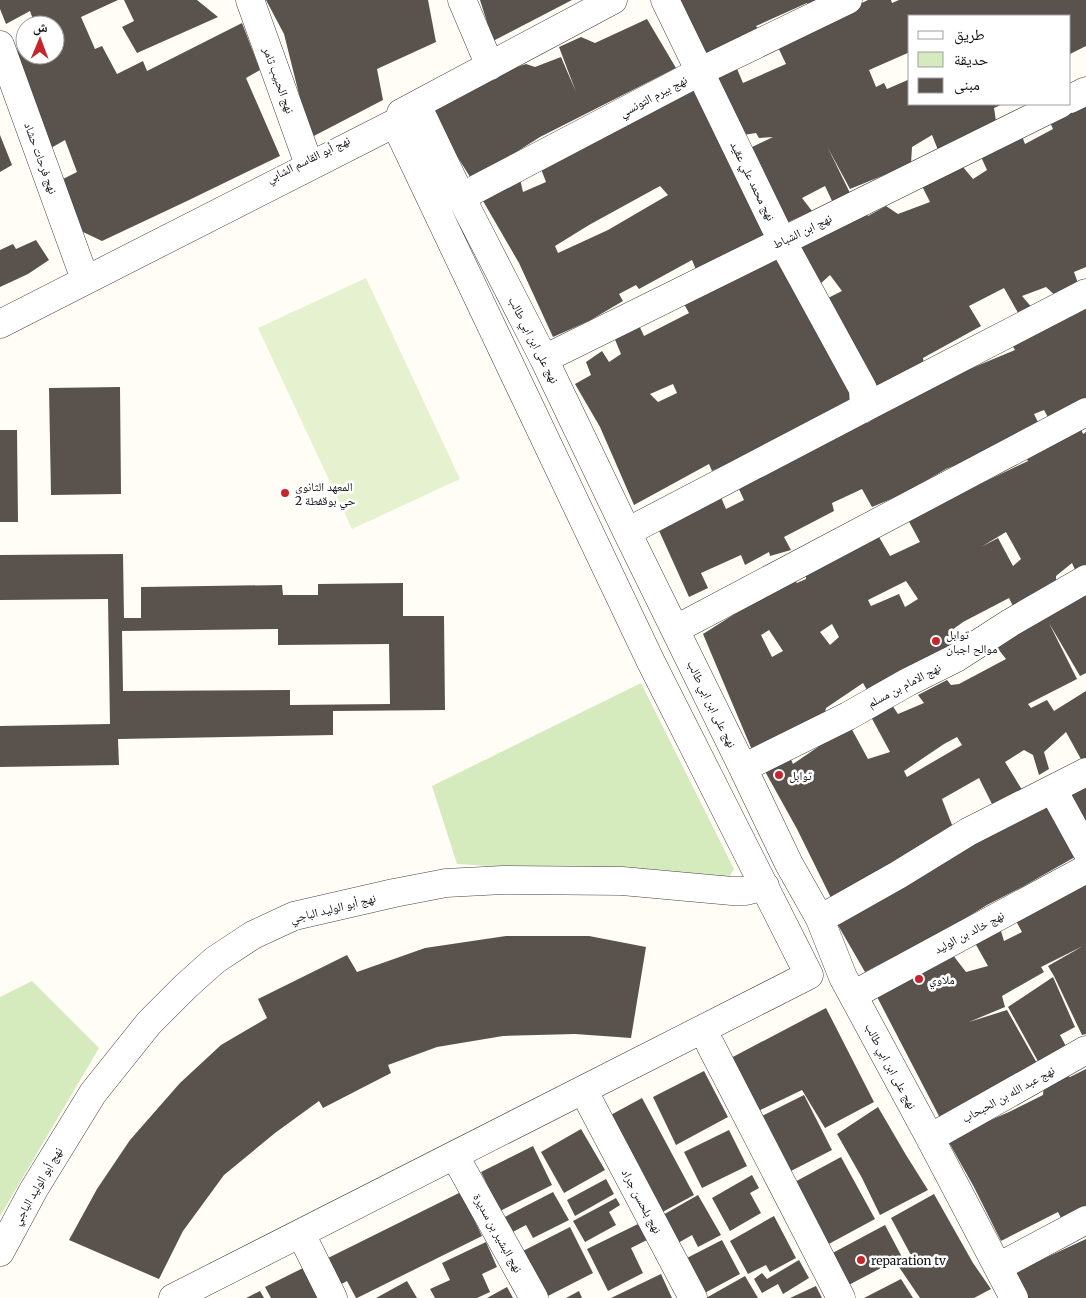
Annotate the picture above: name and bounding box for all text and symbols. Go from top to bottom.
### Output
north arrow [15,15,65,65]
legend [908,15,1071,105]
text: ش [33,18,48,36]
text: طريق [954,25,985,45]
street label: نهج الحبيب ثامر [259,44,298,116]
text: حديقة [954,50,989,69]
street label: نهج بيرم التونسي [616,72,691,123]
text: مبنى [954,75,980,95]
street label: نهج فرحات حشاد [21,120,61,196]
street label: نهج أبو القاسم الشابي [264,132,354,189]
street label: نهج محمد علي عقيد [725,139,779,224]
street label: نهج ابن الشباط [770,210,834,252]
street label: نهج على ابن ابي طالب [503,294,562,387]
place label: المعهد الثانوي حي بوقفطة 2 [295,479,356,511]
marker: المعهد الثانوي حي بوقفطة 2 [279,487,291,499]
place label: توابل موالح اجبان [946,627,997,656]
marker: توابل موالح اجبان [930,635,942,647]
street label: نهج على ابن ابي طالب [682,658,740,751]
street label: نهج الامام بن مسلم [865,659,944,711]
place label: توابل [789,768,812,783]
marker: توابل [773,769,785,781]
street label: نهج أبو الوليد الباجي [289,890,378,929]
street label: نهج خالد بن الوليد [931,907,1007,957]
place label: ملاوي [929,972,955,990]
marker: ملاوي [913,973,925,985]
street label: نهج على ابن ابي طالب [859,1020,920,1113]
street label: نهج عبد الله بن الحبحاب [959,1062,1057,1126]
street label: نهج أبو الوليد الباجي [9,1144,68,1229]
street label: نهج بلحسن جراد [618,1166,665,1236]
street label: نهج البشير بن سديرة [470,1191,526,1275]
place label: reparation tv [871,1253,946,1268]
marker: reparation tv [855,1254,867,1266]

